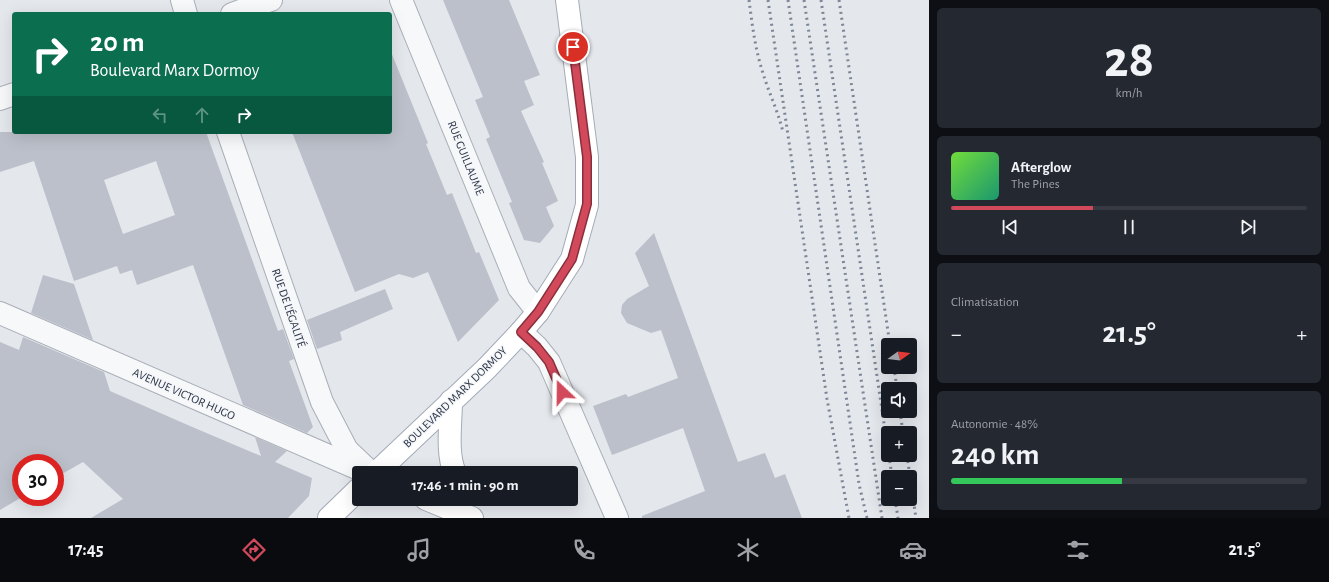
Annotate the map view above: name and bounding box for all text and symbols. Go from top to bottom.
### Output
icon: right [24,28,76,80]
text: 20 m [90,29,145,57]
pin [556,30,590,64]
text: 28 [1104,34,1154,86]
icon: arrive [562,36,584,58]
text: Boulevard Marx Dormoy [90,62,259,80]
text: km/h [1116,87,1142,100]
icon: left [149,104,171,126]
icon: ahead [191,104,213,126]
icon: right [233,104,255,126]
street label: RUE GUILLAUME [446,119,486,197]
text: Afterglow [1011,160,1071,175]
text: The Pines [1011,178,1060,191]
icon: previous [999,216,1021,238]
icon: pause [1118,216,1140,238]
icon: next [1237,216,1259,238]
street label: RUE DE L'ÉGALITÉ [270,267,309,349]
text: Climatisation [951,296,1019,309]
text: 21.5° [1102,318,1156,348]
text: − [951,323,962,345]
text: + [1296,323,1307,345]
north arrow [881,338,917,374]
map controls [881,338,917,506]
street label: BOULEVARD MARX DORMOY [401,344,510,450]
street label: AVENUE VICTOR HUGO [131,366,237,422]
position arrow [541,371,583,413]
button: sound [881,382,917,418]
text: Autonomie · 48% [951,418,1038,431]
button: + [881,426,917,462]
text: 240 km [951,440,1039,470]
speed limit sign: 30 [12,454,64,506]
button: − [881,470,917,506]
text: 17:46 · 1 min · 90 m [411,478,519,493]
icon: directions [240,536,268,564]
icon: music [405,536,433,564]
icon: phone [570,536,598,564]
icon: climate [734,536,762,564]
icon: car [899,536,927,564]
icon: filters [1064,536,1092,564]
text: 17:45 [68,541,104,559]
text: 21.5° [1228,541,1261,559]

